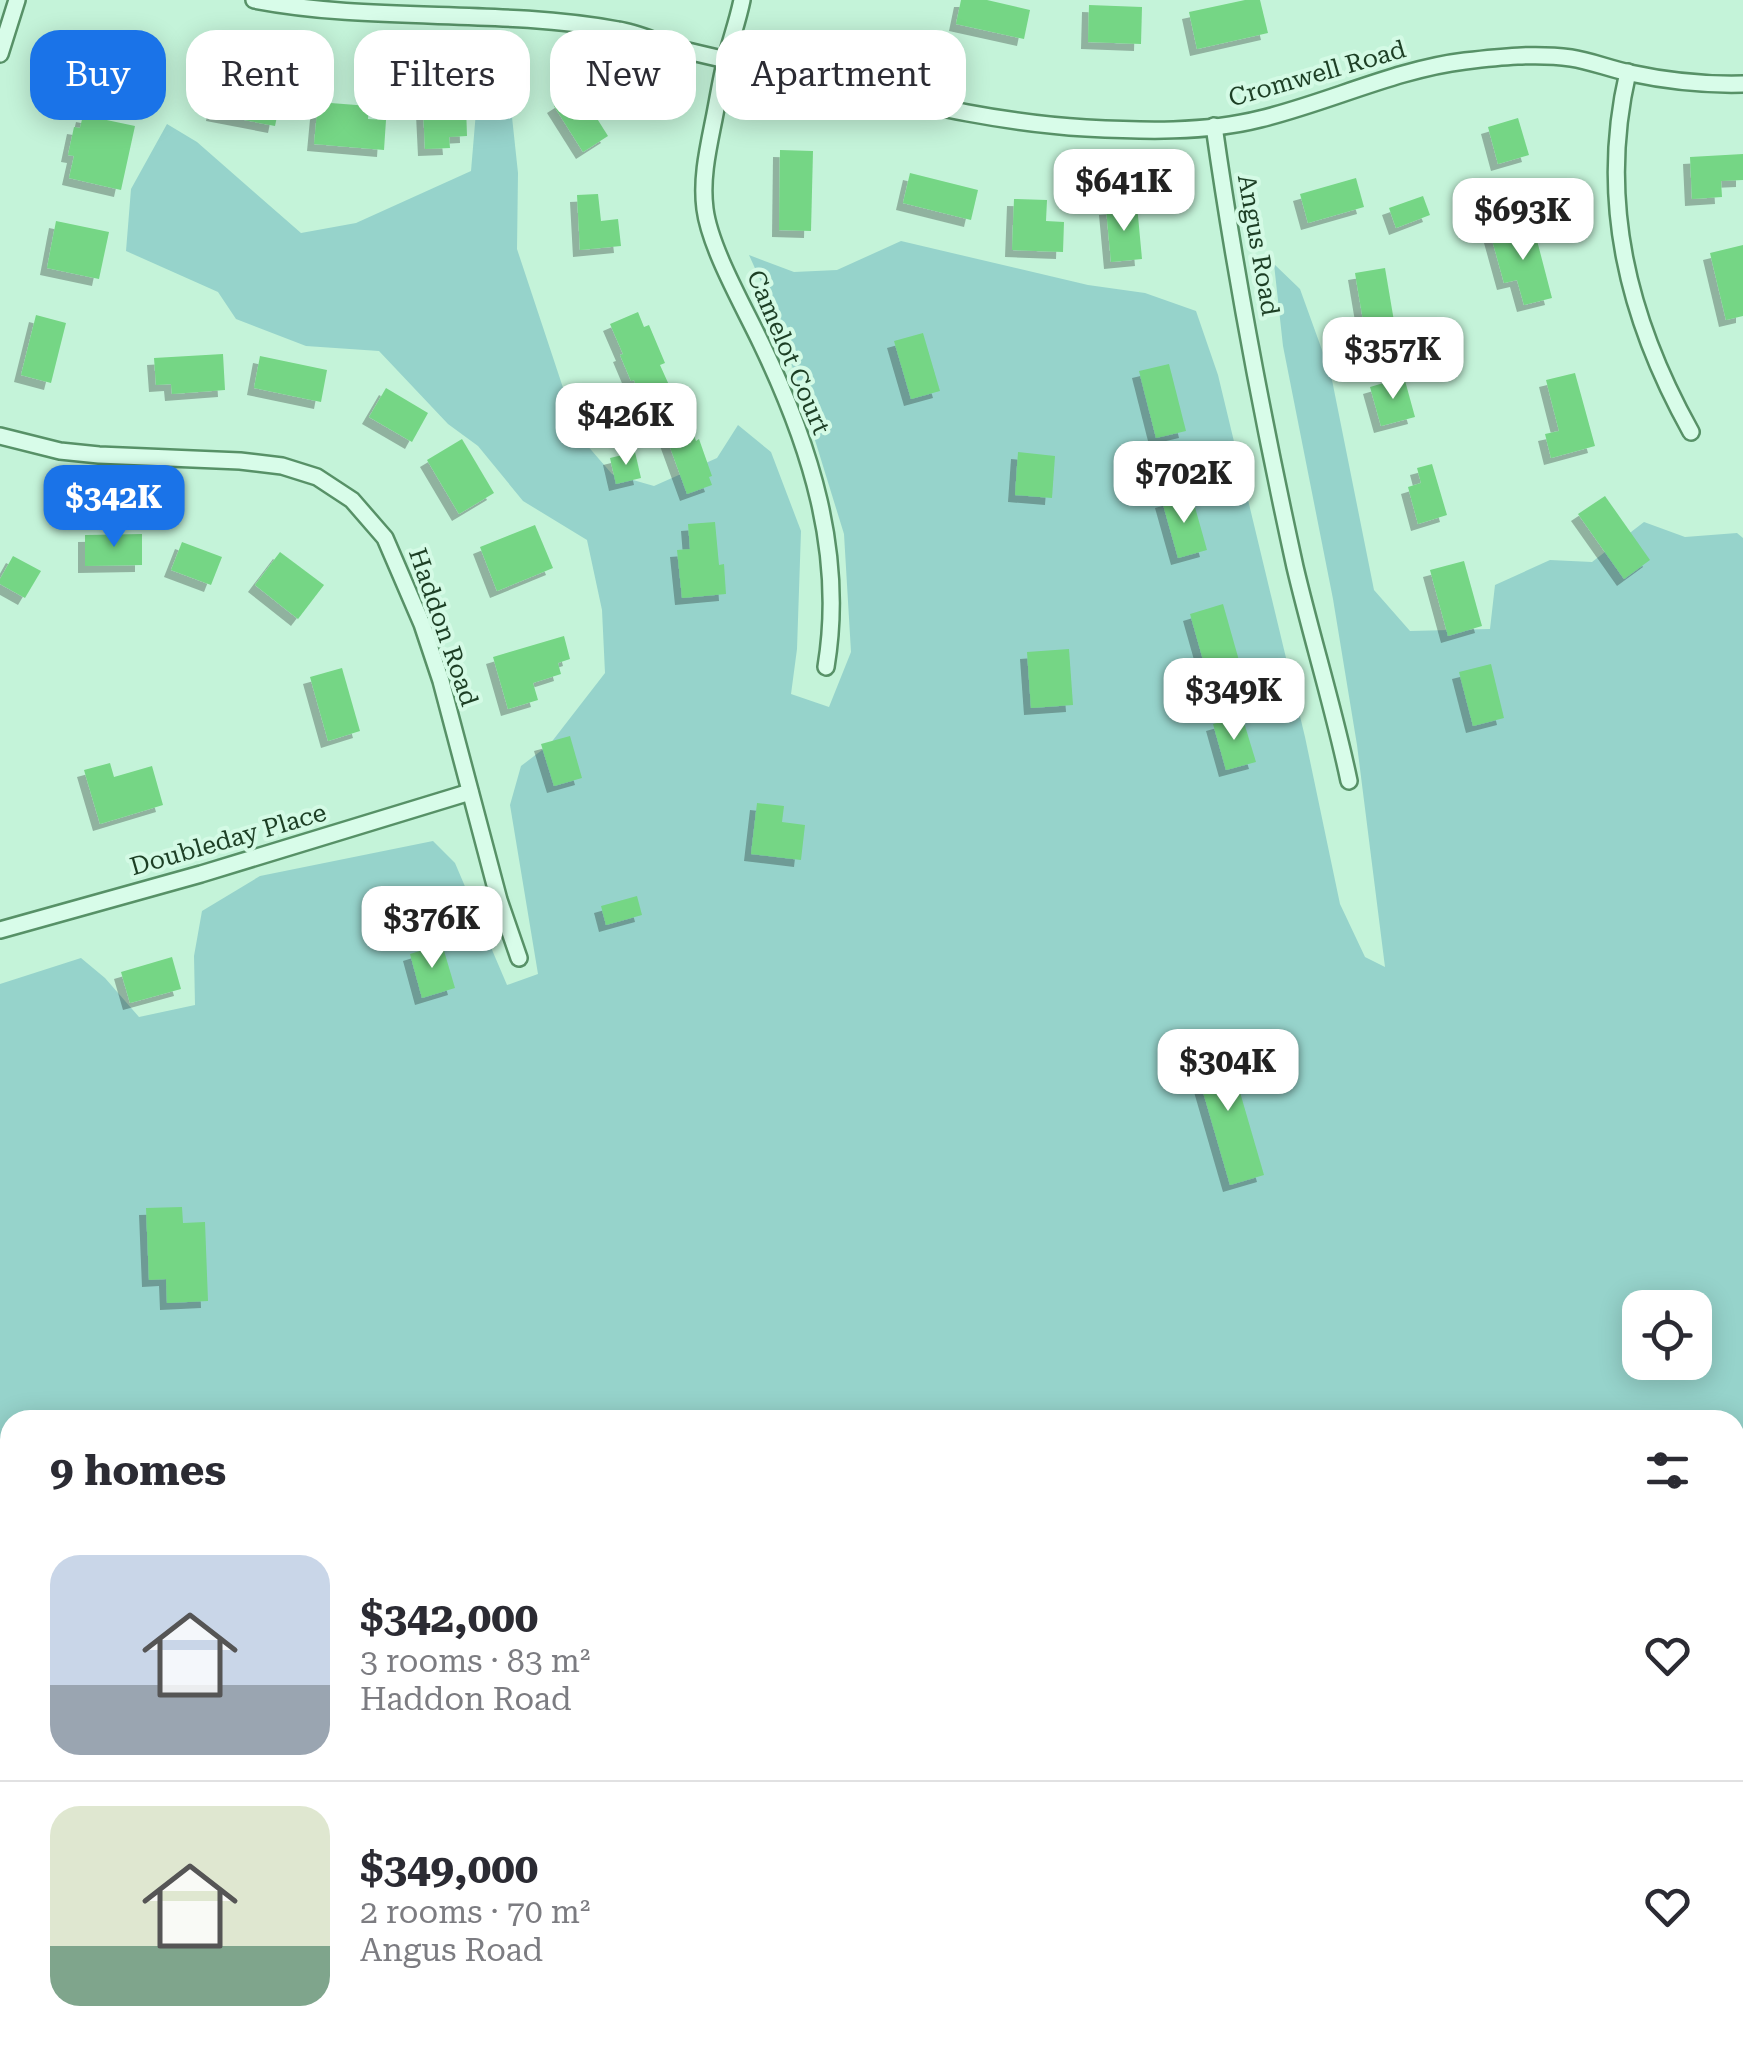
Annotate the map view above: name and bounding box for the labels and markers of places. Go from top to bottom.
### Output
pin: $641K [1054,149,1194,234]
pin: $693K [1453,178,1593,263]
pin: $357K [1323,317,1463,402]
pin: $426K [556,383,696,468]
pin: $702K [1114,441,1254,526]
pin: $342K [44,465,184,550]
pin: $349K [1164,658,1304,743]
pin: $376K [362,886,502,971]
pin: $304K [1158,1029,1298,1114]

